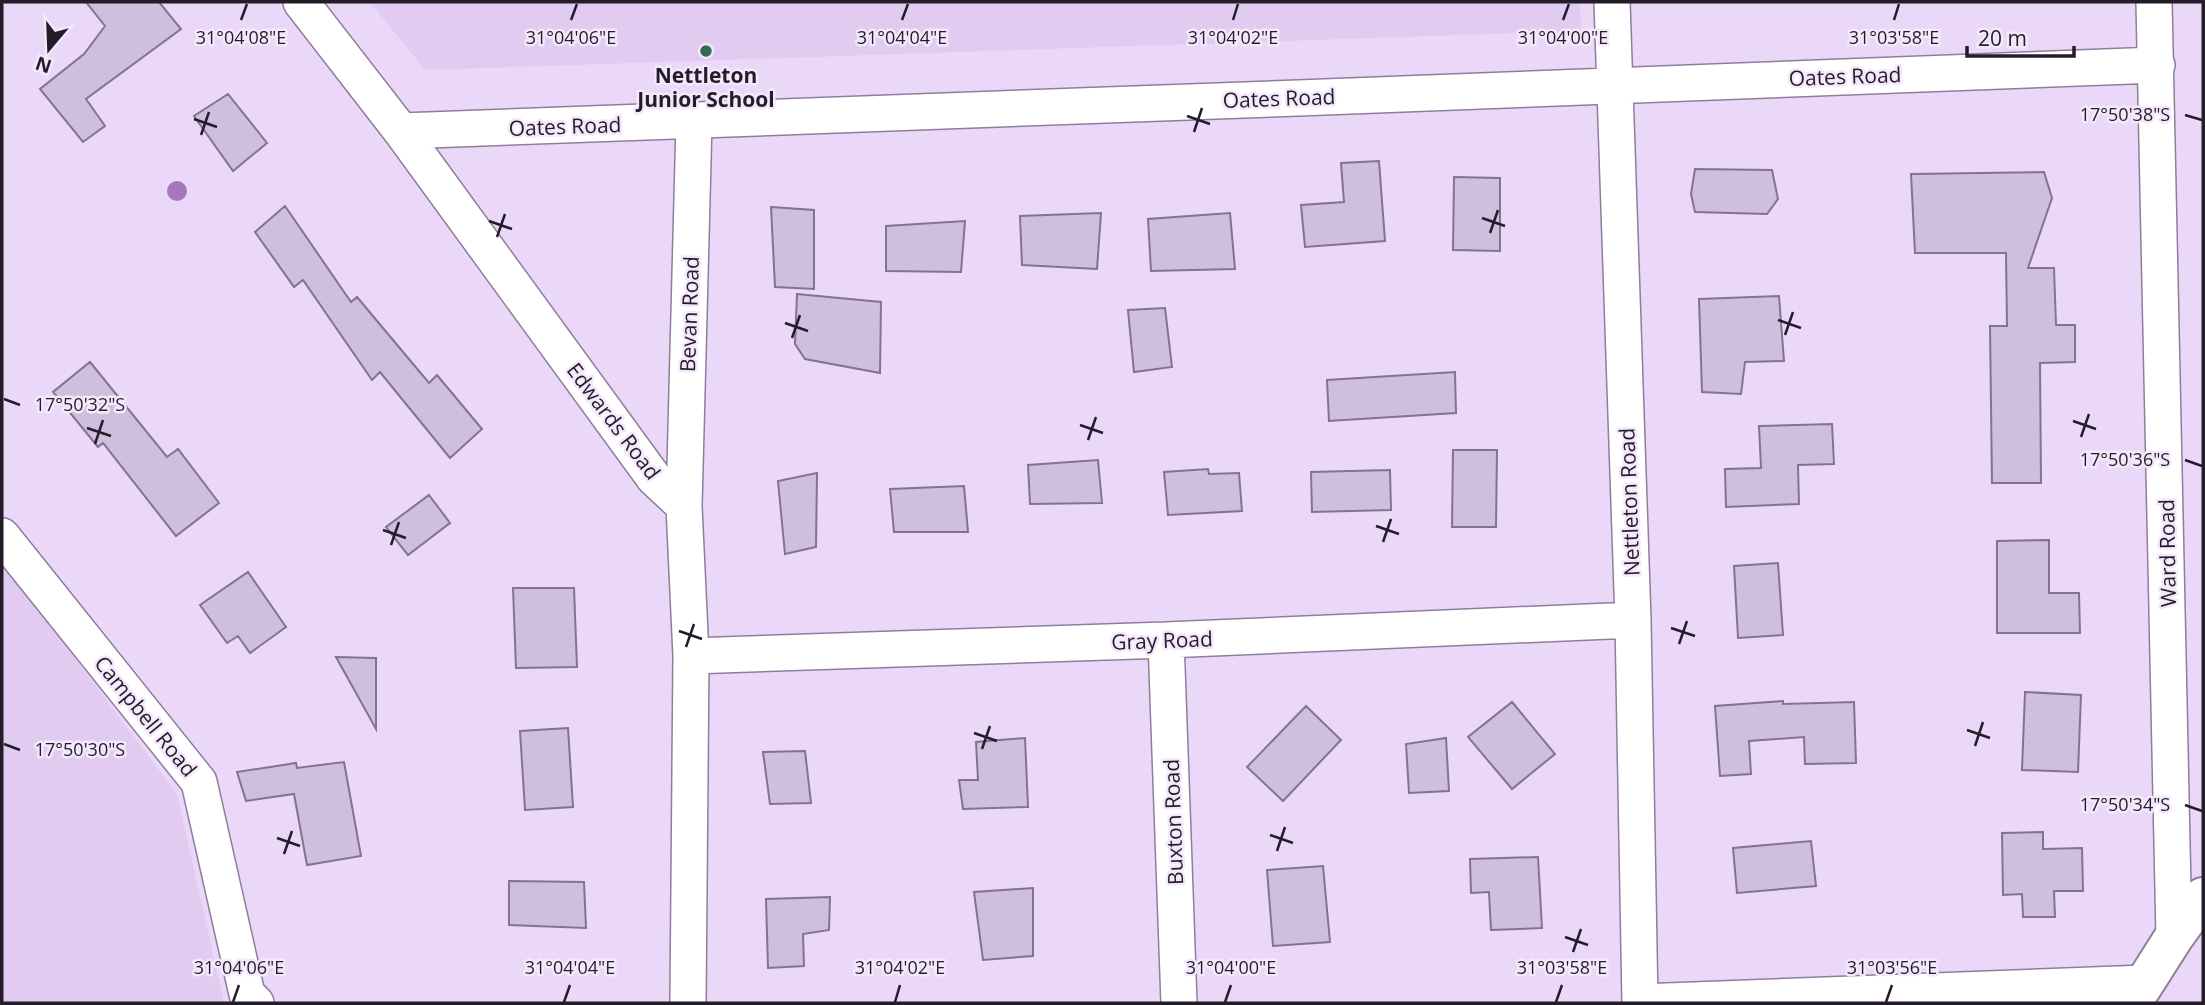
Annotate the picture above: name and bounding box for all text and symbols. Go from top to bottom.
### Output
north arrow [14,14,84,84]
scale bar [1967,14,2074,58]
text: 20 m [1978,24,2027,52]
text: 31°04'08"E [196,25,286,49]
text: 31°04'06"E [526,25,616,49]
text: 31°04'04"E [857,25,947,49]
text: 31°04'02"E [1188,25,1278,49]
text: 31°04'00"E [1518,25,1608,49]
text: 31°03'58"E [1849,25,1939,49]
marker: Nettleton Junior School [698,43,714,59]
text: N [32,50,55,80]
street label: Oates Road [1788,60,1902,92]
place label: Nettleton Junior School [635,61,775,113]
street label: Oates Road [1222,82,1336,114]
text: 17°50'38"S [2080,102,2170,126]
street label: Oates Road [508,110,622,142]
street label: Bevan Road [673,256,705,372]
street label: Edwards Road [561,357,667,485]
text: 17°50'32"S [35,392,125,416]
street label: Nettleton Road [1612,427,1646,577]
text: 17°50'36"S [2080,447,2170,471]
street label: Ward Road [2152,499,2182,607]
street label: Gray Road [1111,624,1213,656]
street label: Campbell Road [89,650,203,782]
text: 17°50'30"S [35,737,125,761]
street label: Buxton Road [1157,759,1189,885]
text: 17°50'34"S [2080,792,2170,816]
text: 31°04'06"E [194,955,284,979]
text: 31°04'04"E [525,955,615,979]
text: 31°04'02"E [855,955,945,979]
text: 31°04'00"E [1186,955,1276,979]
text: 31°03'58"E [1517,955,1607,979]
text: 31°03'56"E [1847,955,1937,979]

